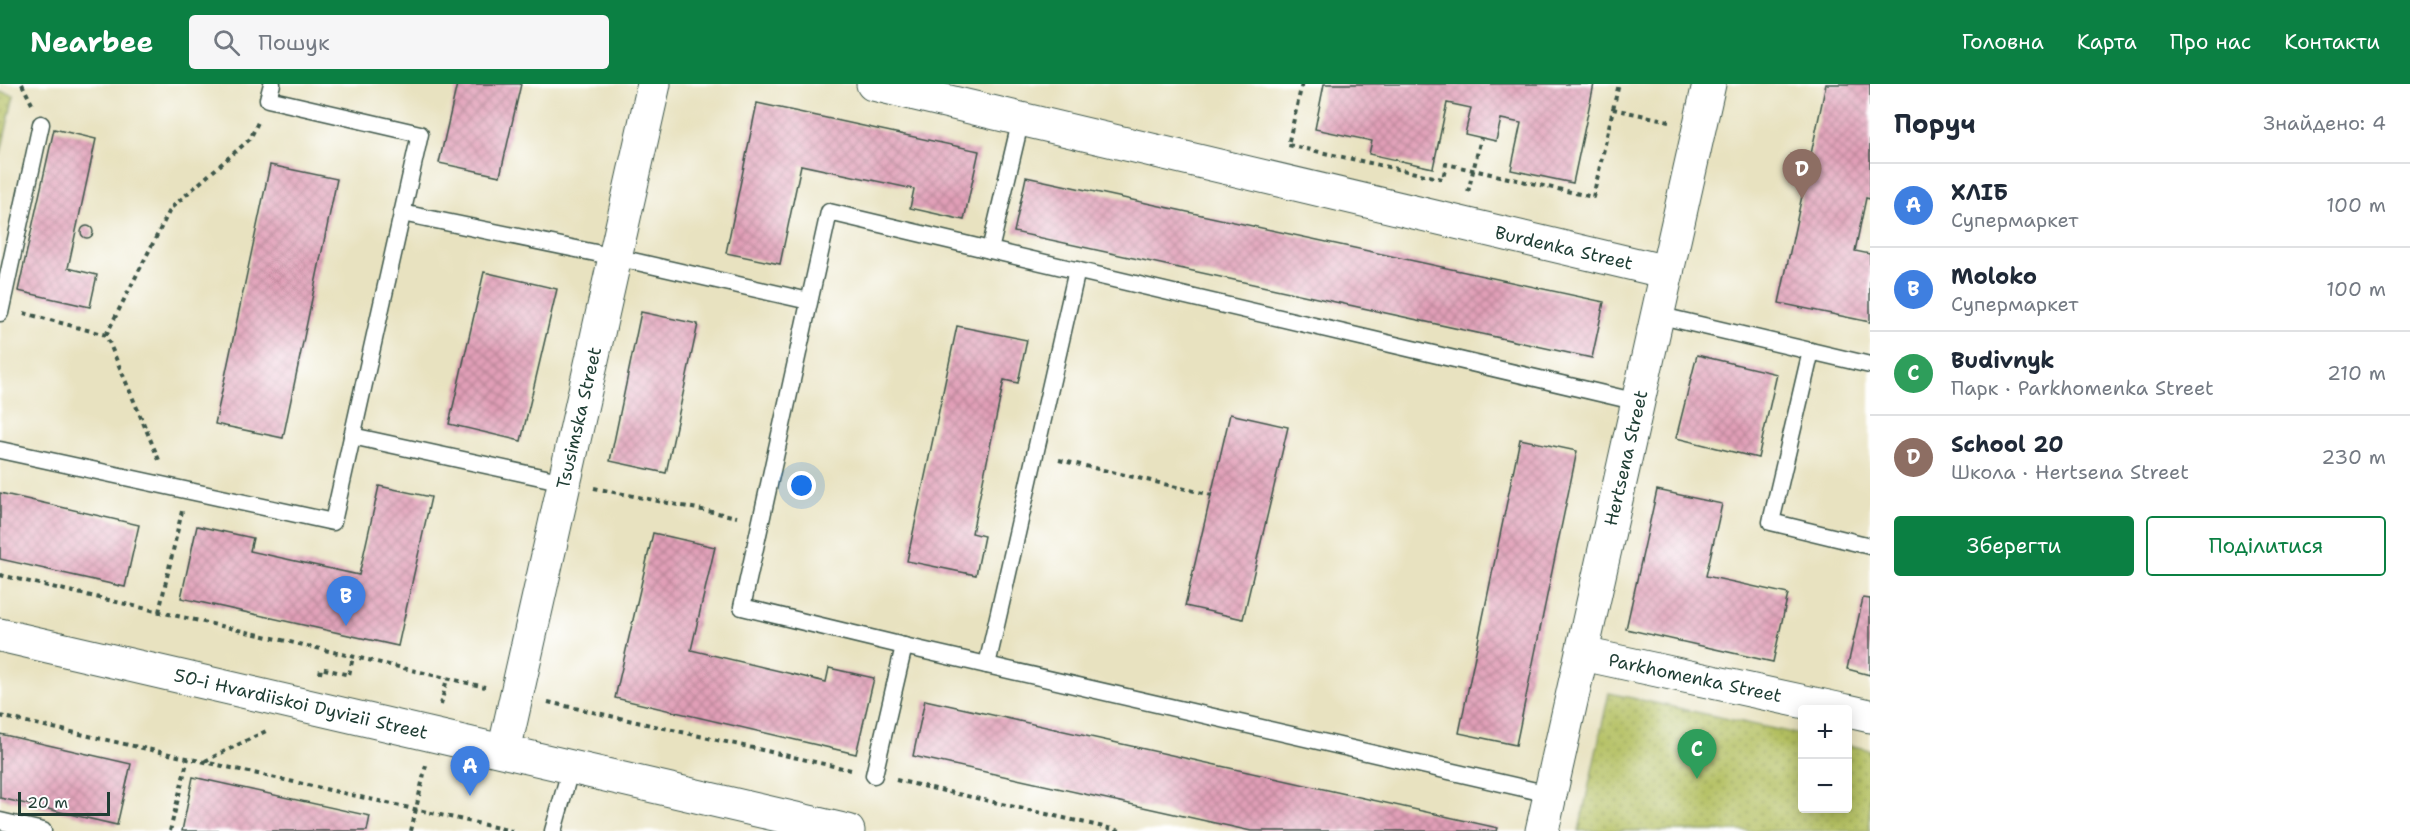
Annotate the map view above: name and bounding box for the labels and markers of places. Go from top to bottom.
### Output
pin: D [1782,150,1822,199]
pin: B [326,576,366,626]
pin: C [1678,730,1716,779]
pin: A [450,746,490,796]

